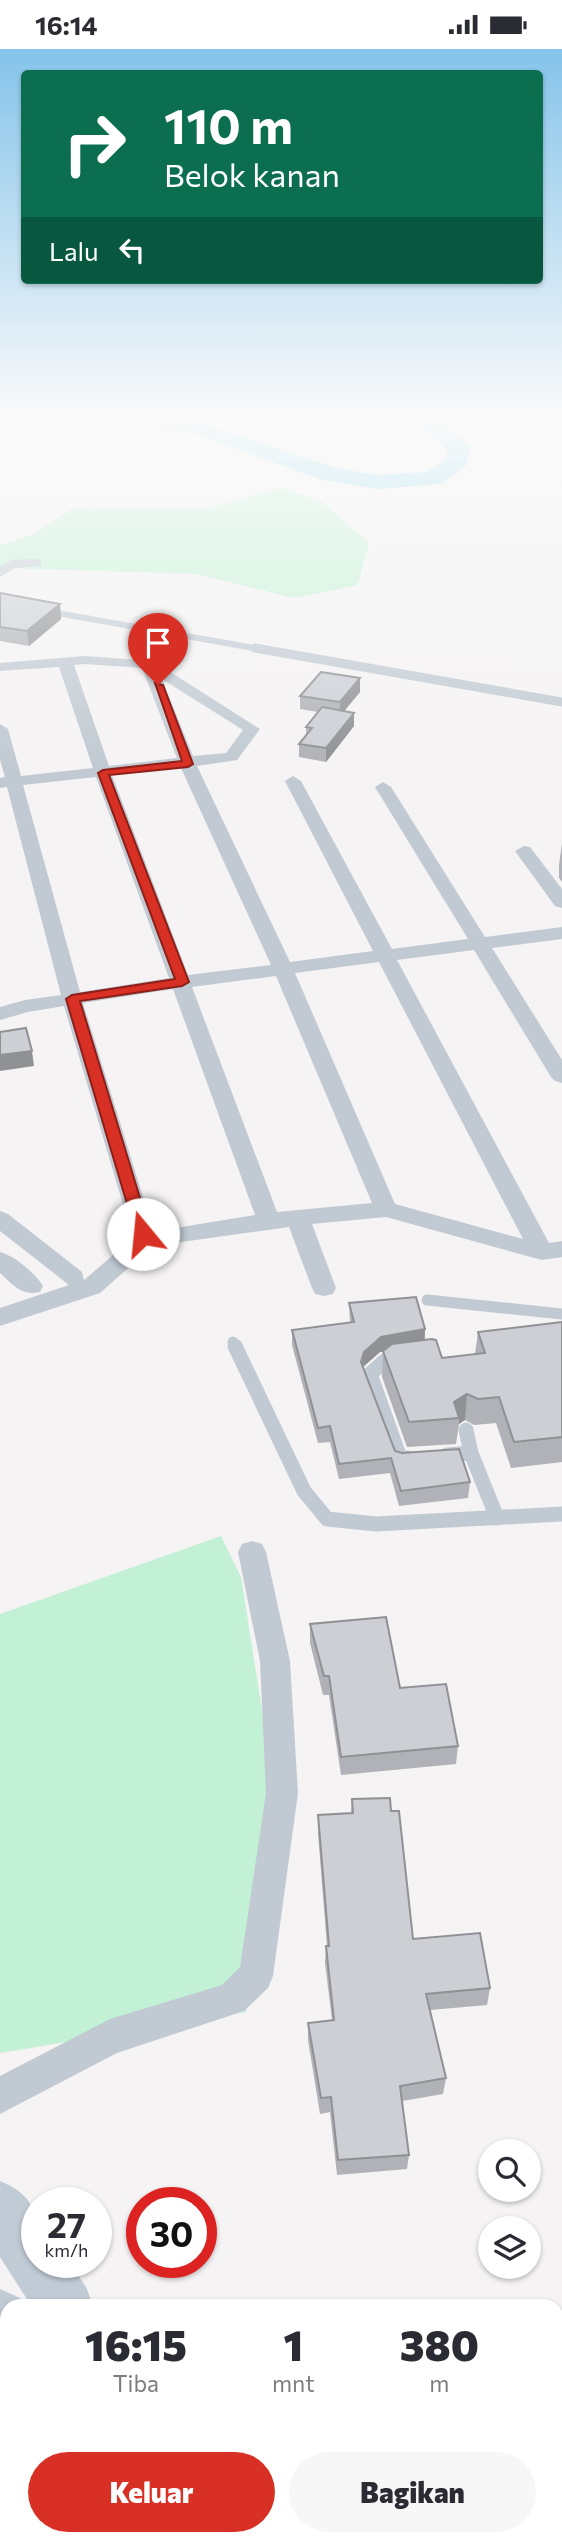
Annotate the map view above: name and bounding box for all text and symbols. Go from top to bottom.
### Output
text: 16:14 [35,9,97,40]
text: 110 m [164,94,293,154]
icon: right [49,98,140,189]
text: Belok kanan [164,154,340,194]
icon: left [113,231,151,269]
text: Lalu [49,235,99,266]
pin [128,613,188,685]
icon: arrive [139,624,177,662]
position arrow [106,1197,180,1271]
map controls [478,2139,541,2279]
button: search [478,2139,541,2202]
speed limit sign: 30 [126,2187,217,2278]
text: 27 [47,2202,86,2245]
button: layers [478,2216,541,2279]
text: km/h [45,2239,88,2261]
text: 16:15 [85,2318,187,2370]
text: 1 [283,2318,303,2370]
text: 380 [400,2318,479,2370]
text: Tiba [113,2369,159,2397]
text: mnt [272,2369,315,2397]
text: m [429,2369,449,2397]
button: Keluar [28,2452,275,2532]
button: Bagikan [289,2452,536,2532]

